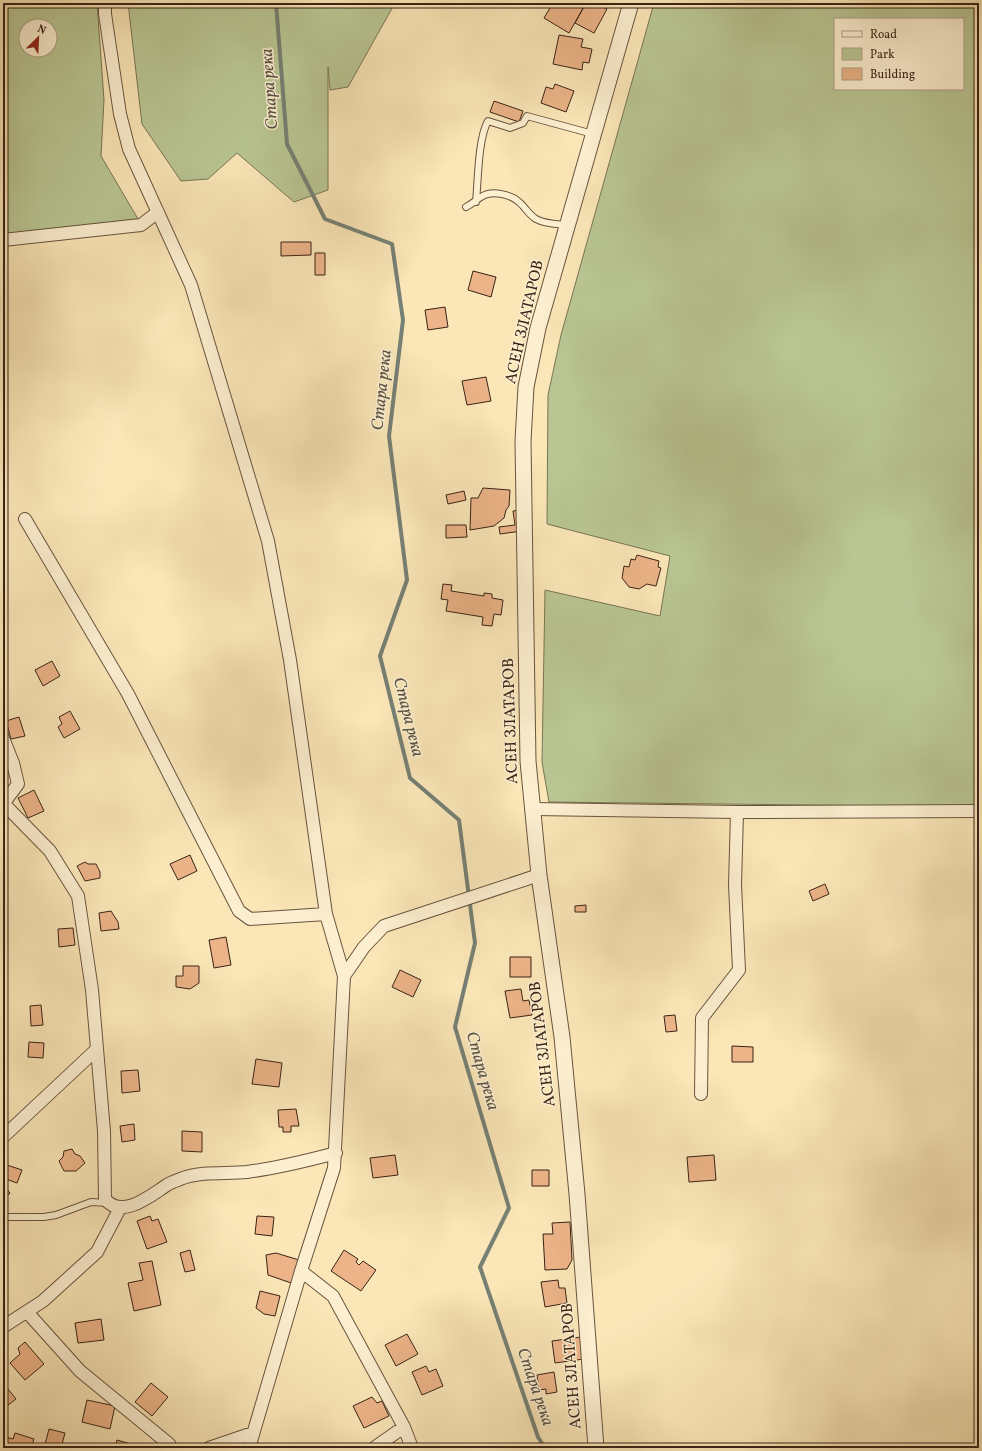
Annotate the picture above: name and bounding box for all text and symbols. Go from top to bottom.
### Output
north arrow [18,18,58,58]
legend [834,18,964,90]
text: N [35,22,48,39]
text: Road [870,27,897,43]
text: Park [870,47,895,63]
water label: Стара река [256,48,284,130]
text: Building [870,67,915,83]
street label: АСЕН ЗЛАТАРОВ [500,258,550,386]
water label: Стара река [366,348,398,432]
street label: АСЕН ЗЛАТАРОВ [498,658,524,784]
water label: Стара река [387,675,429,759]
street label: АСЕН ЗЛАТАРОВ [524,980,562,1108]
water label: Стара река [460,1029,504,1113]
street label: АСЕН ЗЛАТАРОВ [557,1302,587,1430]
water label: Стара река [511,1345,559,1429]

